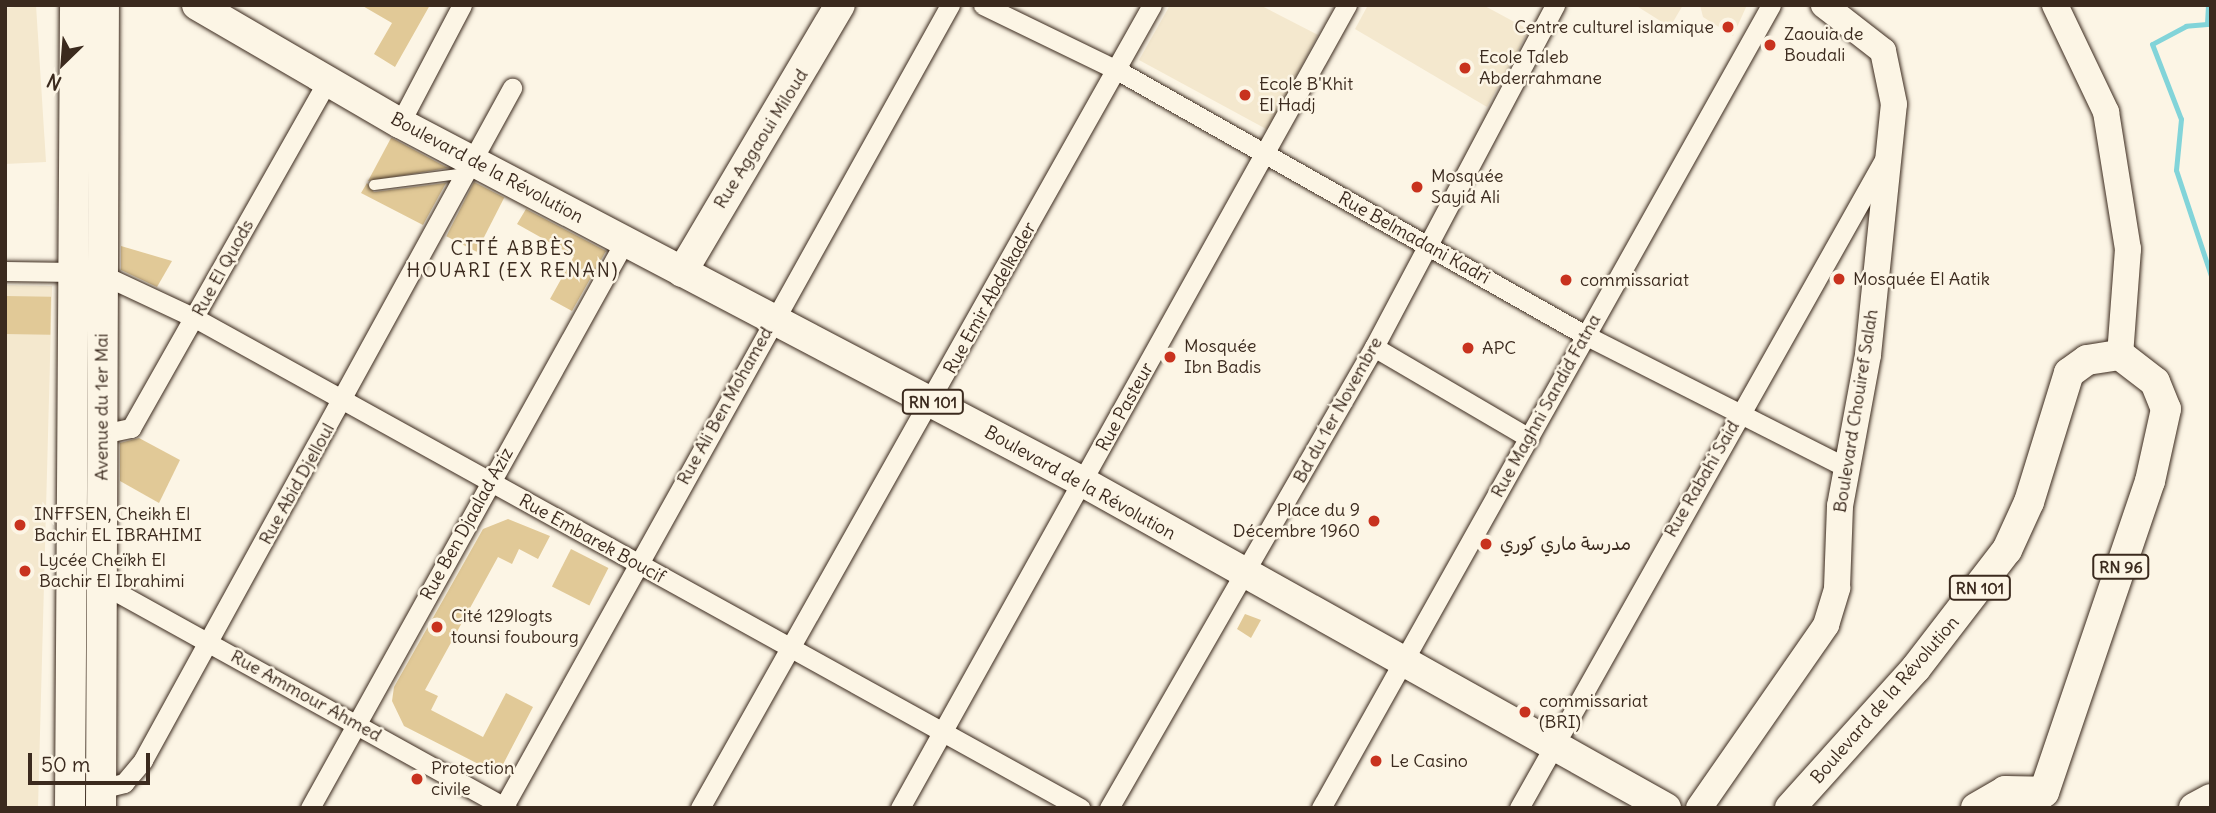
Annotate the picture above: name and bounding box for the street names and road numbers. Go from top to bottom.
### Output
street label: Rue Aggaoui Miloud [709,65,813,213]
street label: Boulevard de la Révolution [387,108,587,228]
street label: Rue Belmadani Kadri [1334,187,1494,289]
street label: Rue El Quods [187,216,259,320]
street label: Rue Emir Abdelkader [939,218,1041,378]
street label: Boulevard Chouiref Salah [1829,308,1883,514]
street label: Rue Maghni Sandid Fatna [1487,311,1605,501]
street label: Rue Ali Ben Mohamed [673,323,777,489]
street label: Avenue du 1er Mai [91,333,113,481]
street label: Bd du 1er Novembre [1289,333,1387,487]
street label: Rue Pasteur [1092,359,1158,455]
road number: RN 101 [902,390,964,414]
street label: Rue Rabahi Said [1660,417,1744,541]
street label: Rue Abid Djelloul [255,420,339,548]
street label: Boulevard de la Révolution [981,421,1179,545]
street label: Rue Ben Djaalad Aziz [416,444,518,604]
street label: Rue Embarek Boucif [515,490,669,588]
road number: RN 96 [2091,554,2151,580]
road number: RN 101 [1948,576,2011,600]
street label: Boulevard de la Révolution [1806,612,1964,788]
street label: Rue Ammour Ahmed [227,646,385,746]

